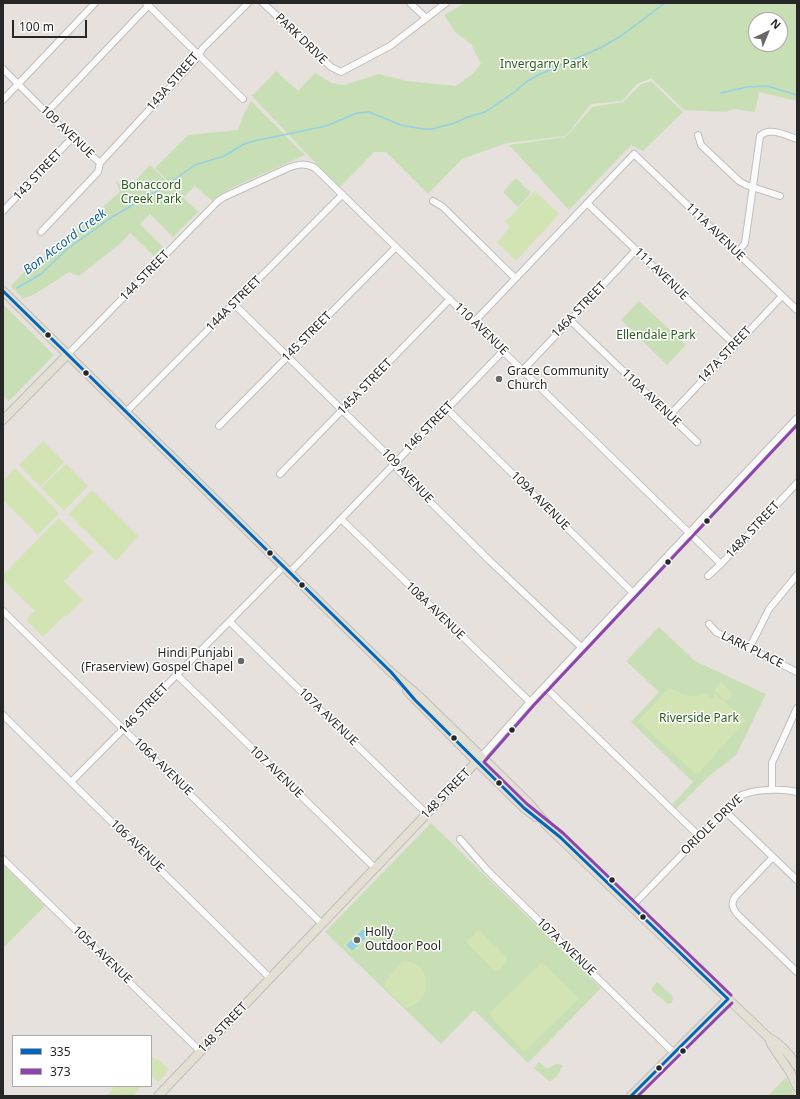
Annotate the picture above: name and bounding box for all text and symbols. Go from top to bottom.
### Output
street label: PARK DRIVE [272,11,330,67]
scale bar [14,12,89,38]
north arrow [748,12,788,52]
text: N [768,15,784,32]
text: 100 m [19,18,54,35]
street label: 143A STREET [144,50,202,114]
park label: Invergarry Park [500,58,588,72]
street label: 109 AVENUE [37,103,97,161]
street label: 143 STREET [11,147,65,203]
park label: Bonaccord Creek Park [121,179,181,207]
street label: 111A AVENUE [682,200,748,264]
water label: Bon Accord Creek [20,206,110,278]
street label: 111 AVENUE [631,245,691,303]
street label: 144 STREET [117,248,173,304]
street label: 144A STREET [203,273,265,335]
street label: 146A STREET [549,279,609,341]
street label: 110 AVENUE [451,300,511,358]
street label: 145 STREET [279,309,335,365]
street label: 147A STREET [695,324,755,386]
park label: Ellendale Park [616,329,696,343]
unlabelled marker [43,330,53,340]
street label: 145A STREET [335,356,395,418]
place label: Grace Community Church [507,365,608,393]
street label: 110A AVENUE [618,366,684,430]
unlabelled marker [81,368,91,378]
marker: Grace Community Church [494,374,504,384]
street label: 146 STREET [401,399,457,455]
street label: 109 AVENUE [378,446,436,506]
street label: 109A AVENUE [508,469,572,533]
street label: 148A STREET [723,499,783,561]
unlabelled marker [702,516,712,526]
unlabelled marker [265,548,275,558]
unlabelled marker [663,557,673,567]
street label: 108A AVENUE [402,579,468,643]
unlabelled marker [297,580,307,590]
street label: LARK PLACE [719,629,785,671]
place label: Hindi Punjabi (Fraserview) Gospel Chapel [81,647,233,675]
marker: Hindi Punjabi (Fraserview) Gospel Chapel [236,656,246,666]
street label: 146 STREET [116,681,172,737]
street label: 107A AVENUE [295,685,361,749]
park label: Riverside Park [659,712,739,726]
unlabelled marker [507,725,517,735]
unlabelled marker [449,733,459,743]
street label: 106A AVENUE [130,735,196,799]
street label: 107 AVENUE [246,743,306,801]
street label: 148 STREET [418,766,474,822]
unlabelled marker [494,778,504,788]
street label: ORIOLE DRIVE [678,792,746,858]
street label: 106 AVENUE [107,817,167,875]
unlabelled marker [607,875,617,885]
unlabelled marker [638,912,648,922]
street label: 107A AVENUE [533,915,599,979]
street label: 105A AVENUE [69,923,135,987]
place label: Holly Outdoor Pool [365,926,441,954]
marker: Holly Outdoor Pool [352,935,362,945]
street label: 148 STREET [195,1000,251,1056]
legend [12,1035,152,1087]
text: 335 [50,1043,71,1060]
unlabelled marker [678,1046,688,1056]
text: 373 [50,1063,71,1080]
unlabelled marker [654,1063,664,1073]

